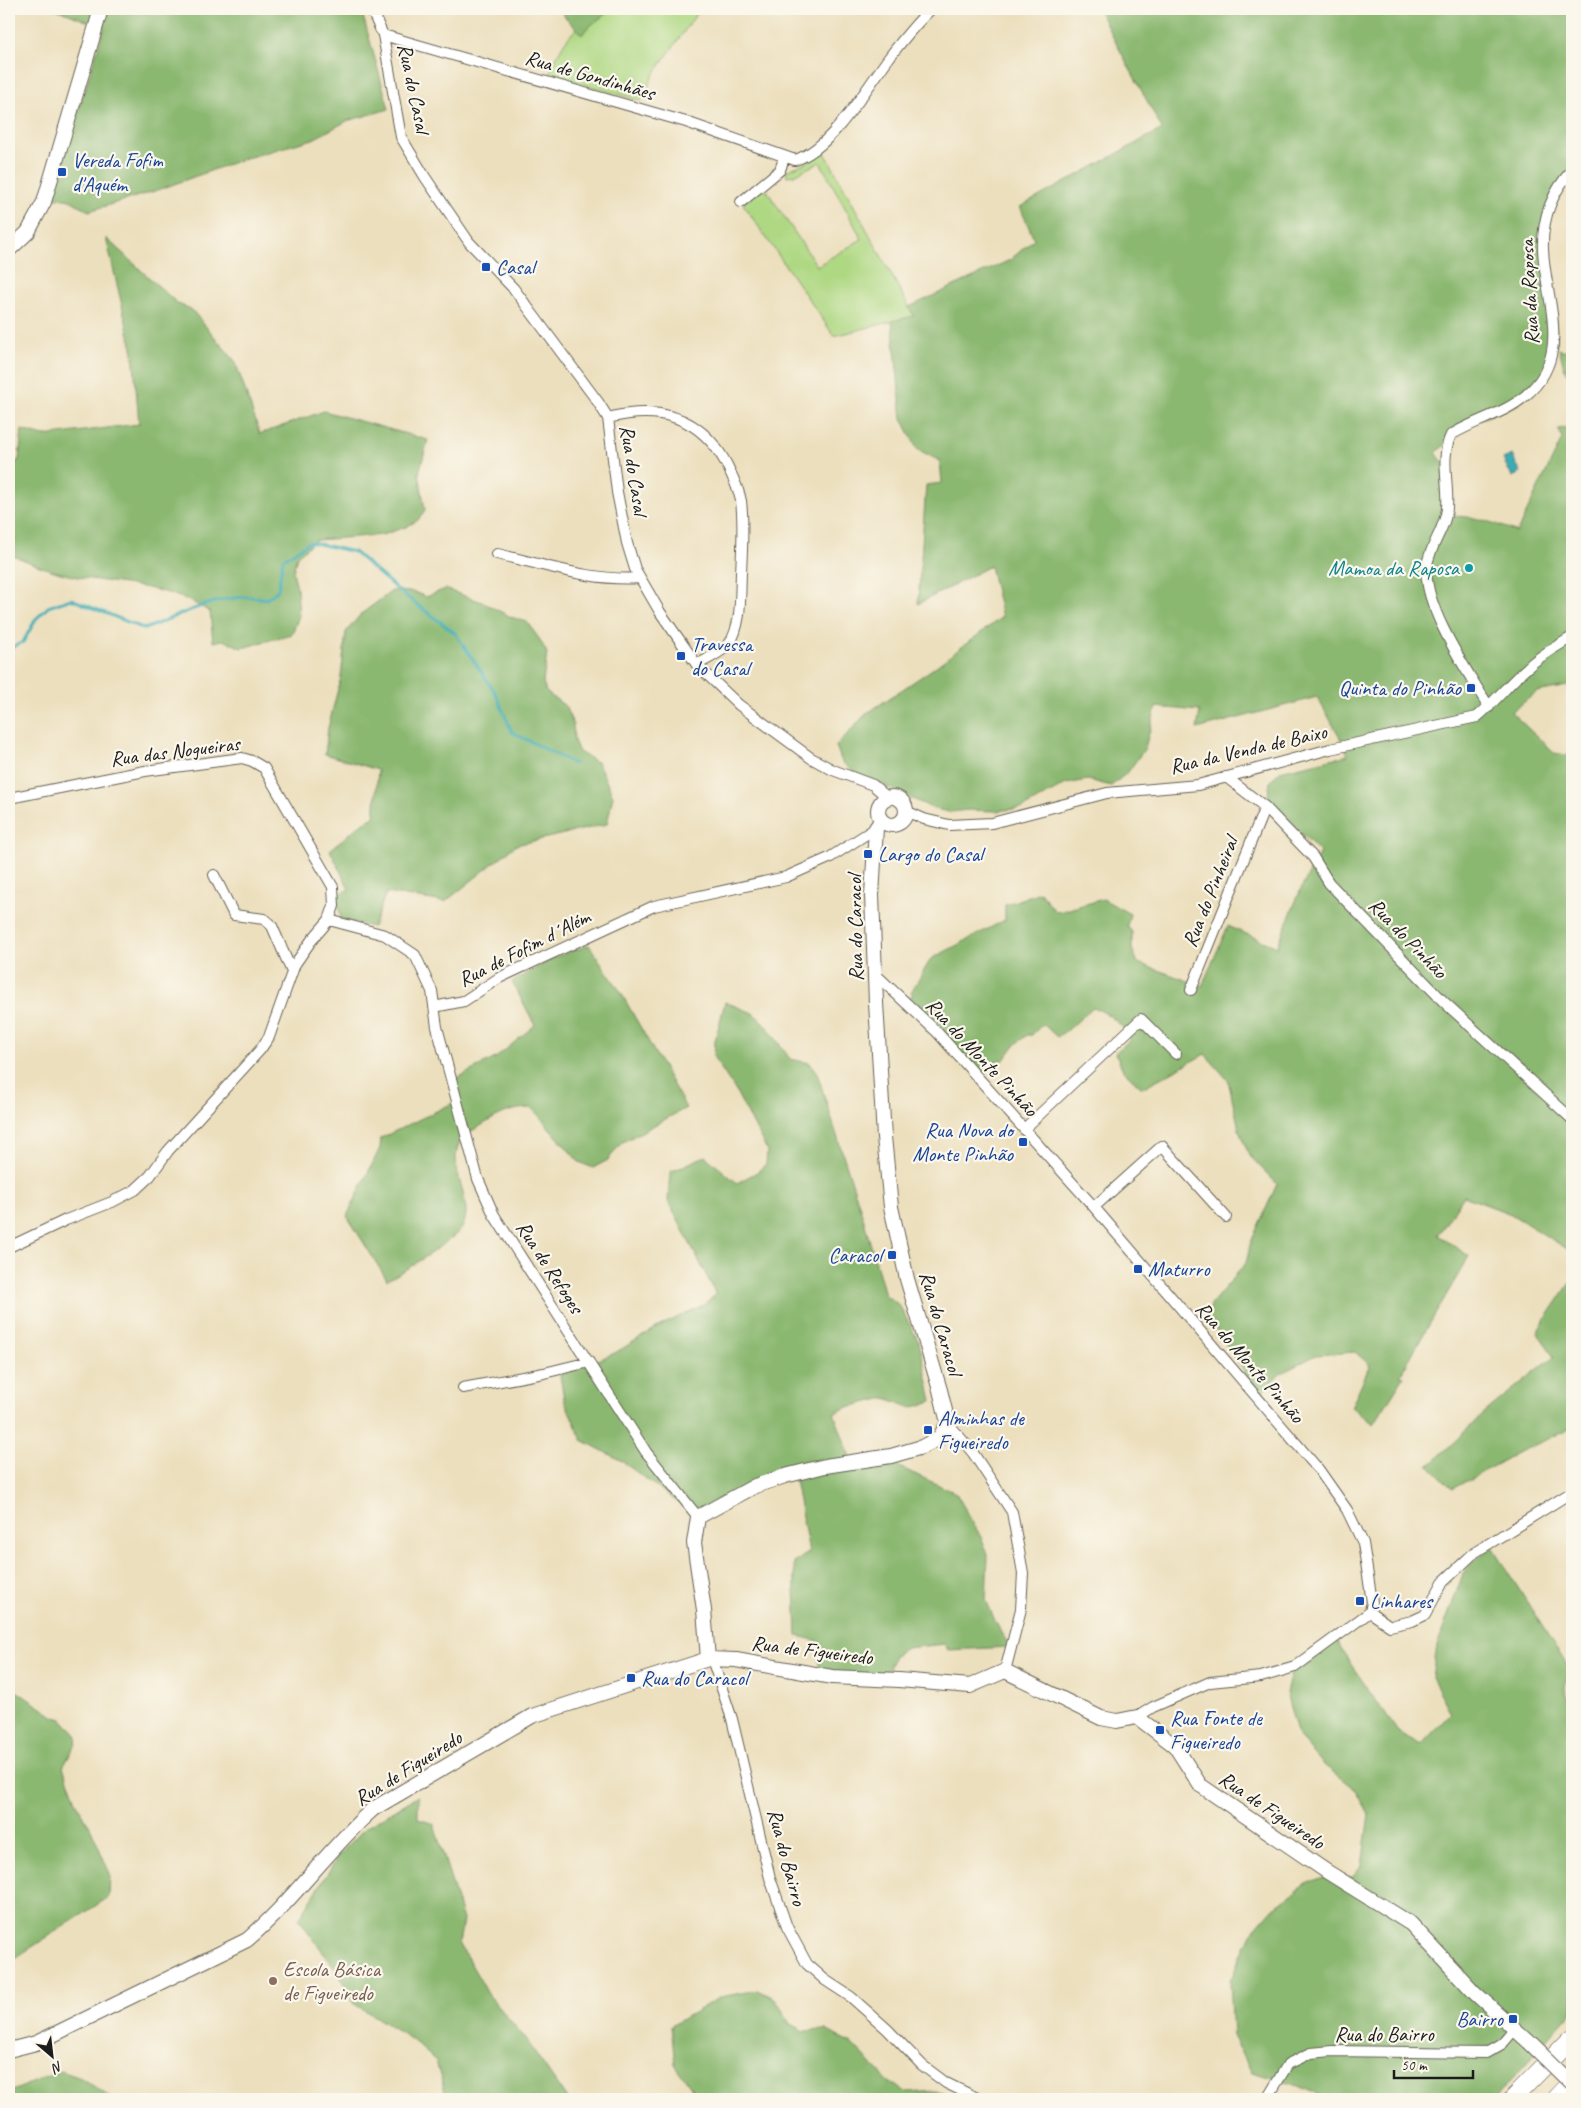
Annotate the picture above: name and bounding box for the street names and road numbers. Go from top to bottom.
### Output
street label: Rua do Casal [392,41,437,139]
street label: Rua de Gondinhães [522,44,660,106]
street label: Rua da Raposa [1513,236,1545,345]
street label: Rua do Casal [614,423,654,520]
street label: Rua da Venda de Baixo [1167,718,1331,780]
street label: Rua das Nogueiras [109,730,243,772]
street label: Rua do Pinheiral [1176,830,1245,951]
street label: Rua do Caracol [841,871,869,981]
street label: Rua do Pinhão [1363,892,1454,985]
street label: Rua de Fofim d´Além [454,903,596,992]
street label: Rua do Monte Pinhão [920,992,1045,1123]
street label: Rua de Refoges [511,1216,590,1320]
street label: Rua do Caracol [914,1268,969,1381]
street label: Rua do Monte Pinhão [1190,1296,1311,1429]
street label: Rua de Figueiredo [750,1630,876,1671]
street label: Rua de Figueiredo [349,1724,468,1811]
street label: Rua de Figueiredo [1214,1765,1331,1856]
street label: Rua do Bairro [762,1806,813,1910]
street label: Rua do Bairro [1334,2021,1435,2047]

